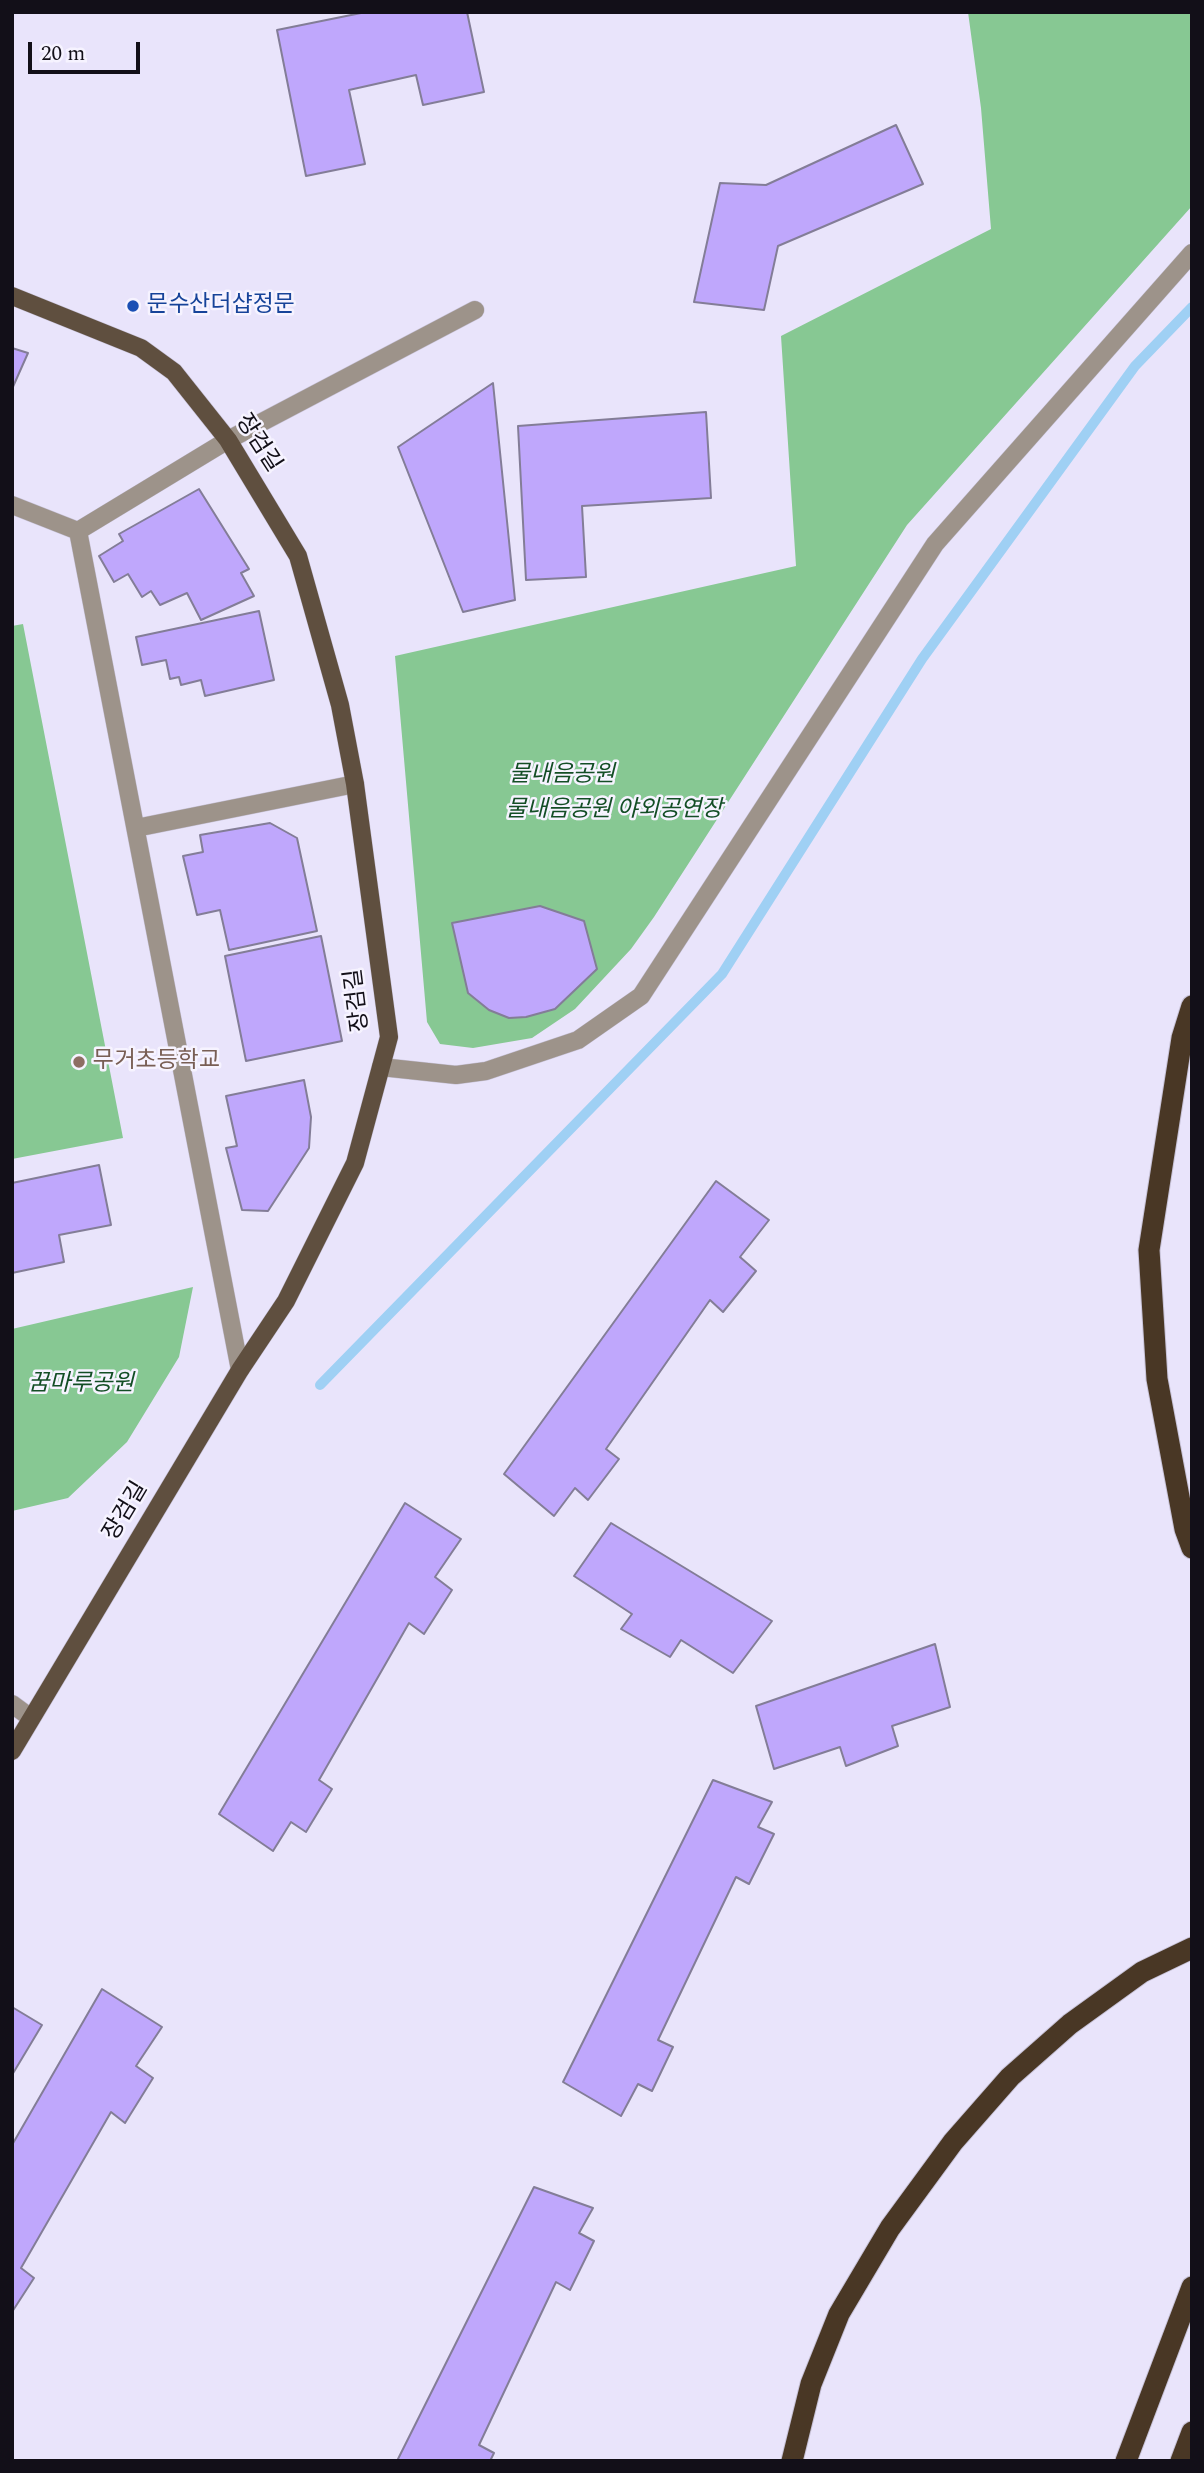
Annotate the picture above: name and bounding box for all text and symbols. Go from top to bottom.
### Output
scale bar [32,28,144,72]
text: 20 m [41,38,85,70]
place label: 문수산더샵정문 [147,292,295,320]
marker: 문수산더샵정문 [125,298,141,314]
street label: 장검길 [228,410,286,478]
park label: 물내음공원 [509,762,615,790]
park label: 물내음공원 야외공연장 [505,797,723,825]
street label: 장검길 [341,967,377,1033]
place label: 무거초등학교 [93,1048,220,1076]
marker: 무거초등학교 [71,1054,87,1070]
park label: 꿈마루공원 [28,1371,134,1399]
street label: 장검길 [99,1478,155,1546]

